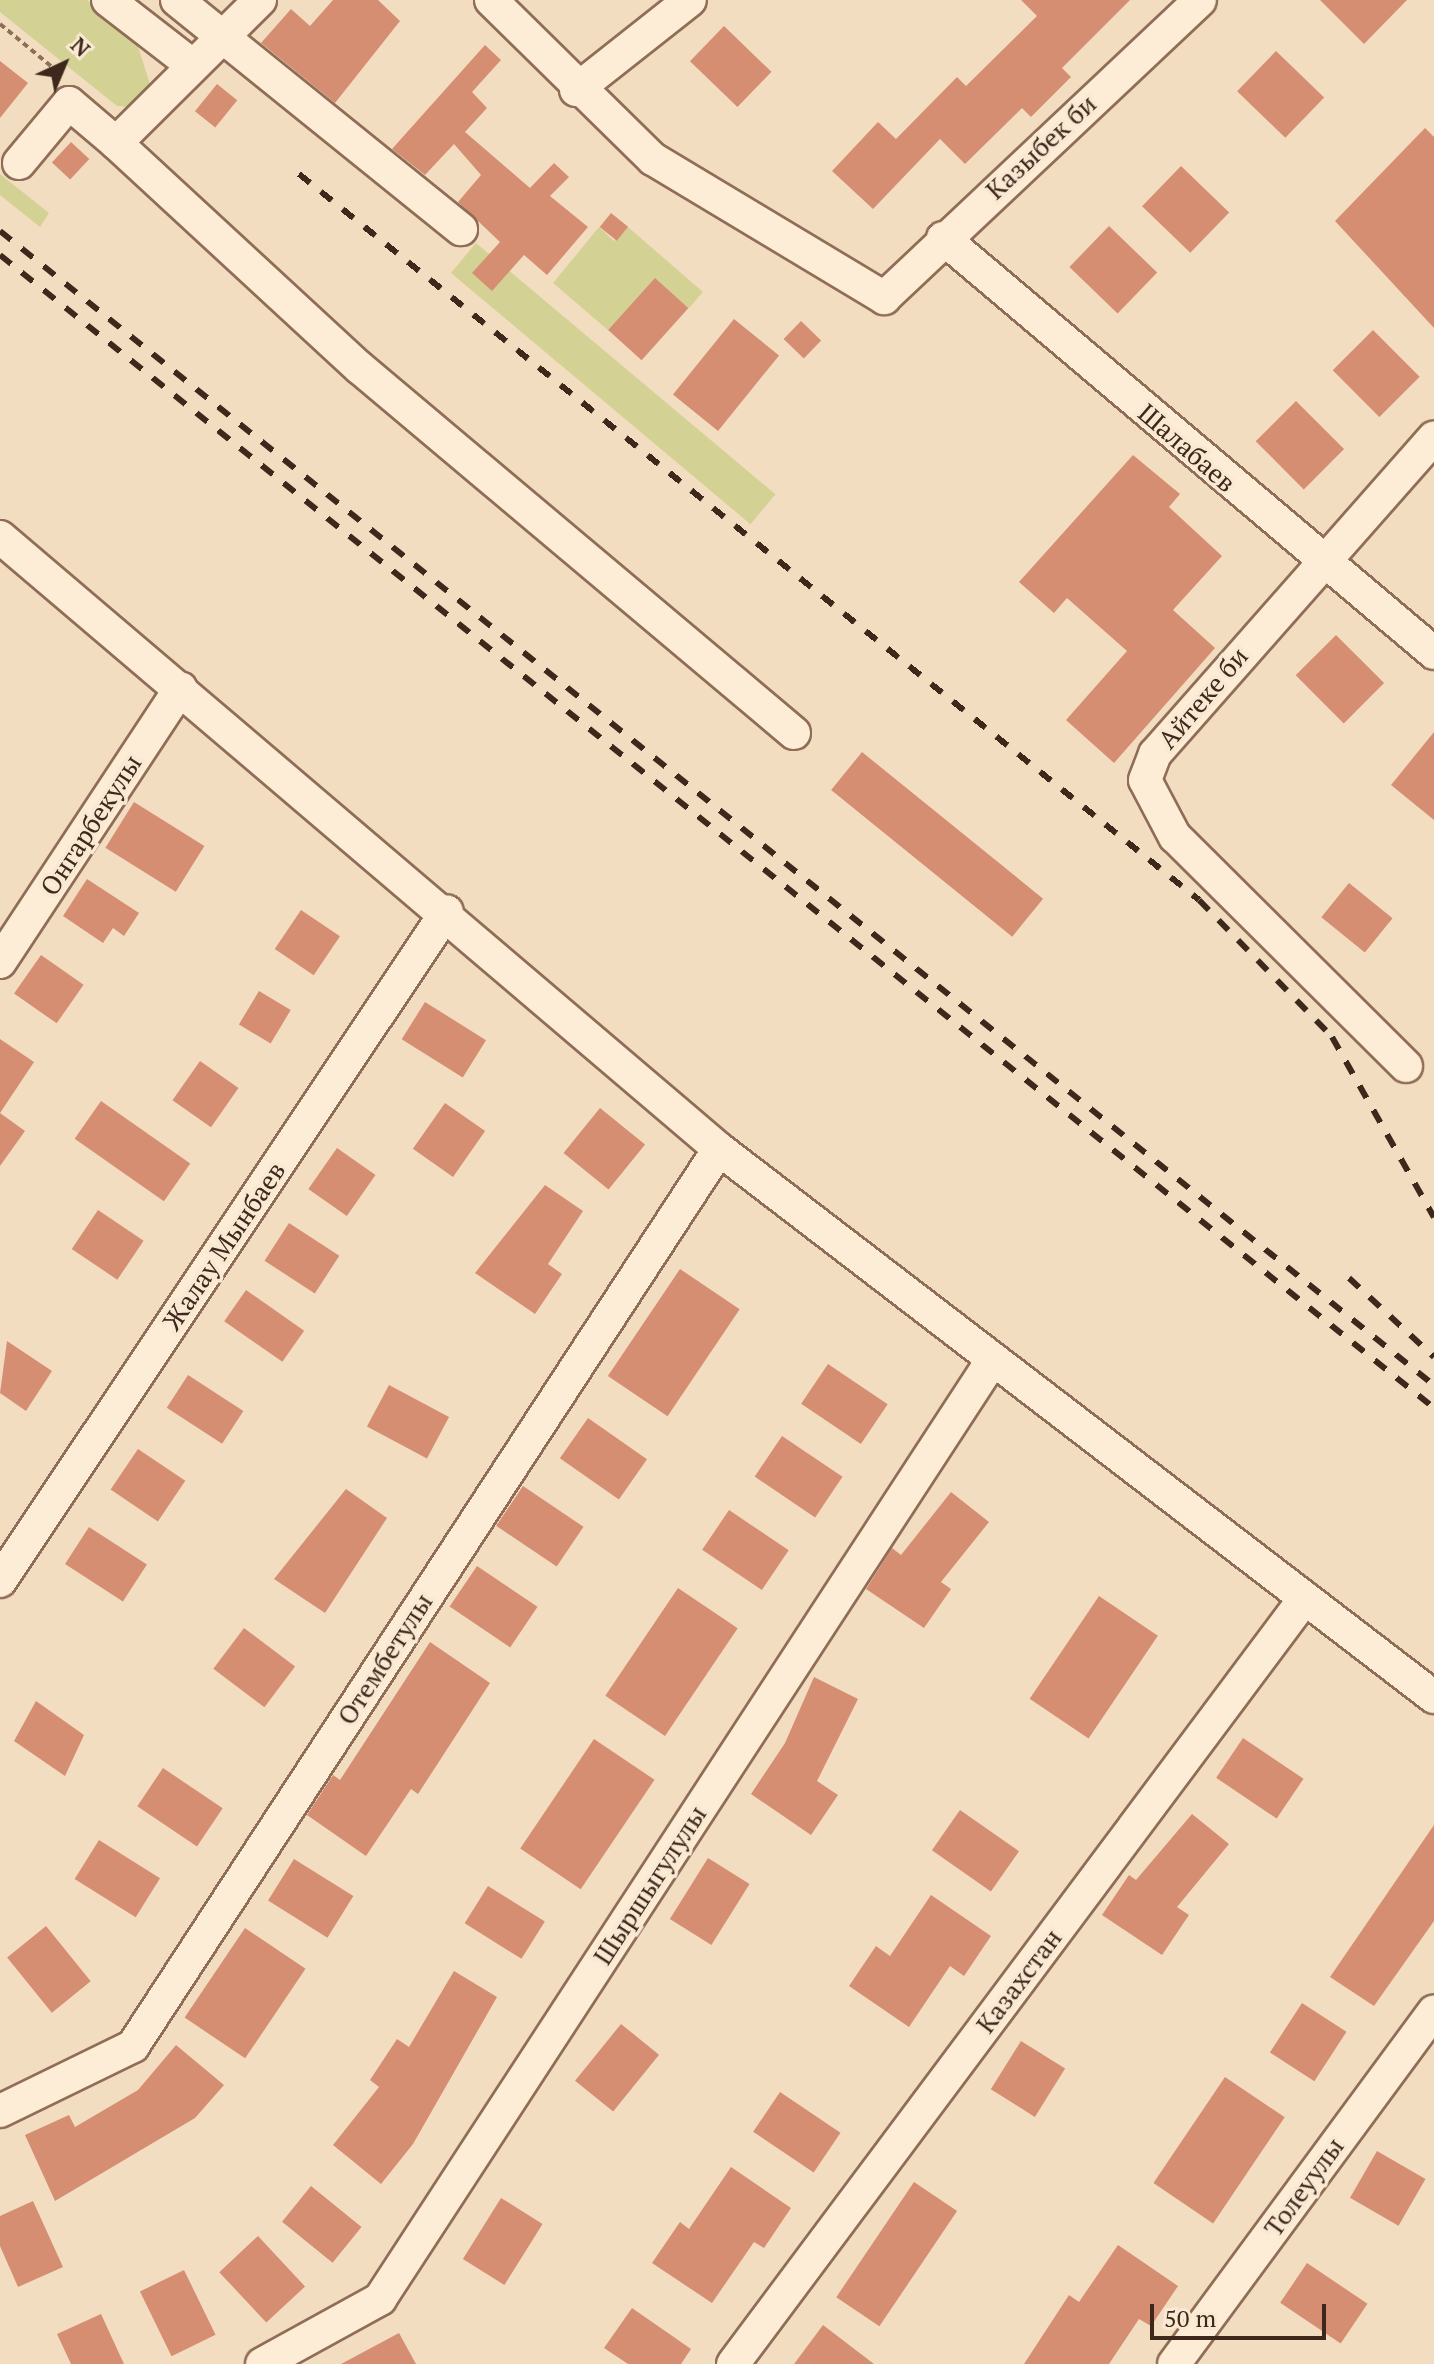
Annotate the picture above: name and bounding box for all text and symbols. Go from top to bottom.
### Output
north arrow [24,24,104,104]
text: N [65,30,97,63]
street label: Казыбек би [979,88,1103,206]
street label: Шалабаев [1132,397,1242,499]
street label: Айтеке би [1152,641,1254,755]
street label: Онгарбекулы [34,749,148,901]
street label: Жалау Мынбаев [156,1156,292,1336]
street label: Отембетулы [331,1587,439,1731]
street label: Шыршыгулулы [587,1800,713,1970]
street label: Казахстан [970,1923,1068,2039]
street label: Толеуулы [1258,2131,1350,2243]
scale bar [1154,2288,1330,2338]
text: 50 m [1164,2302,1216,2334]

